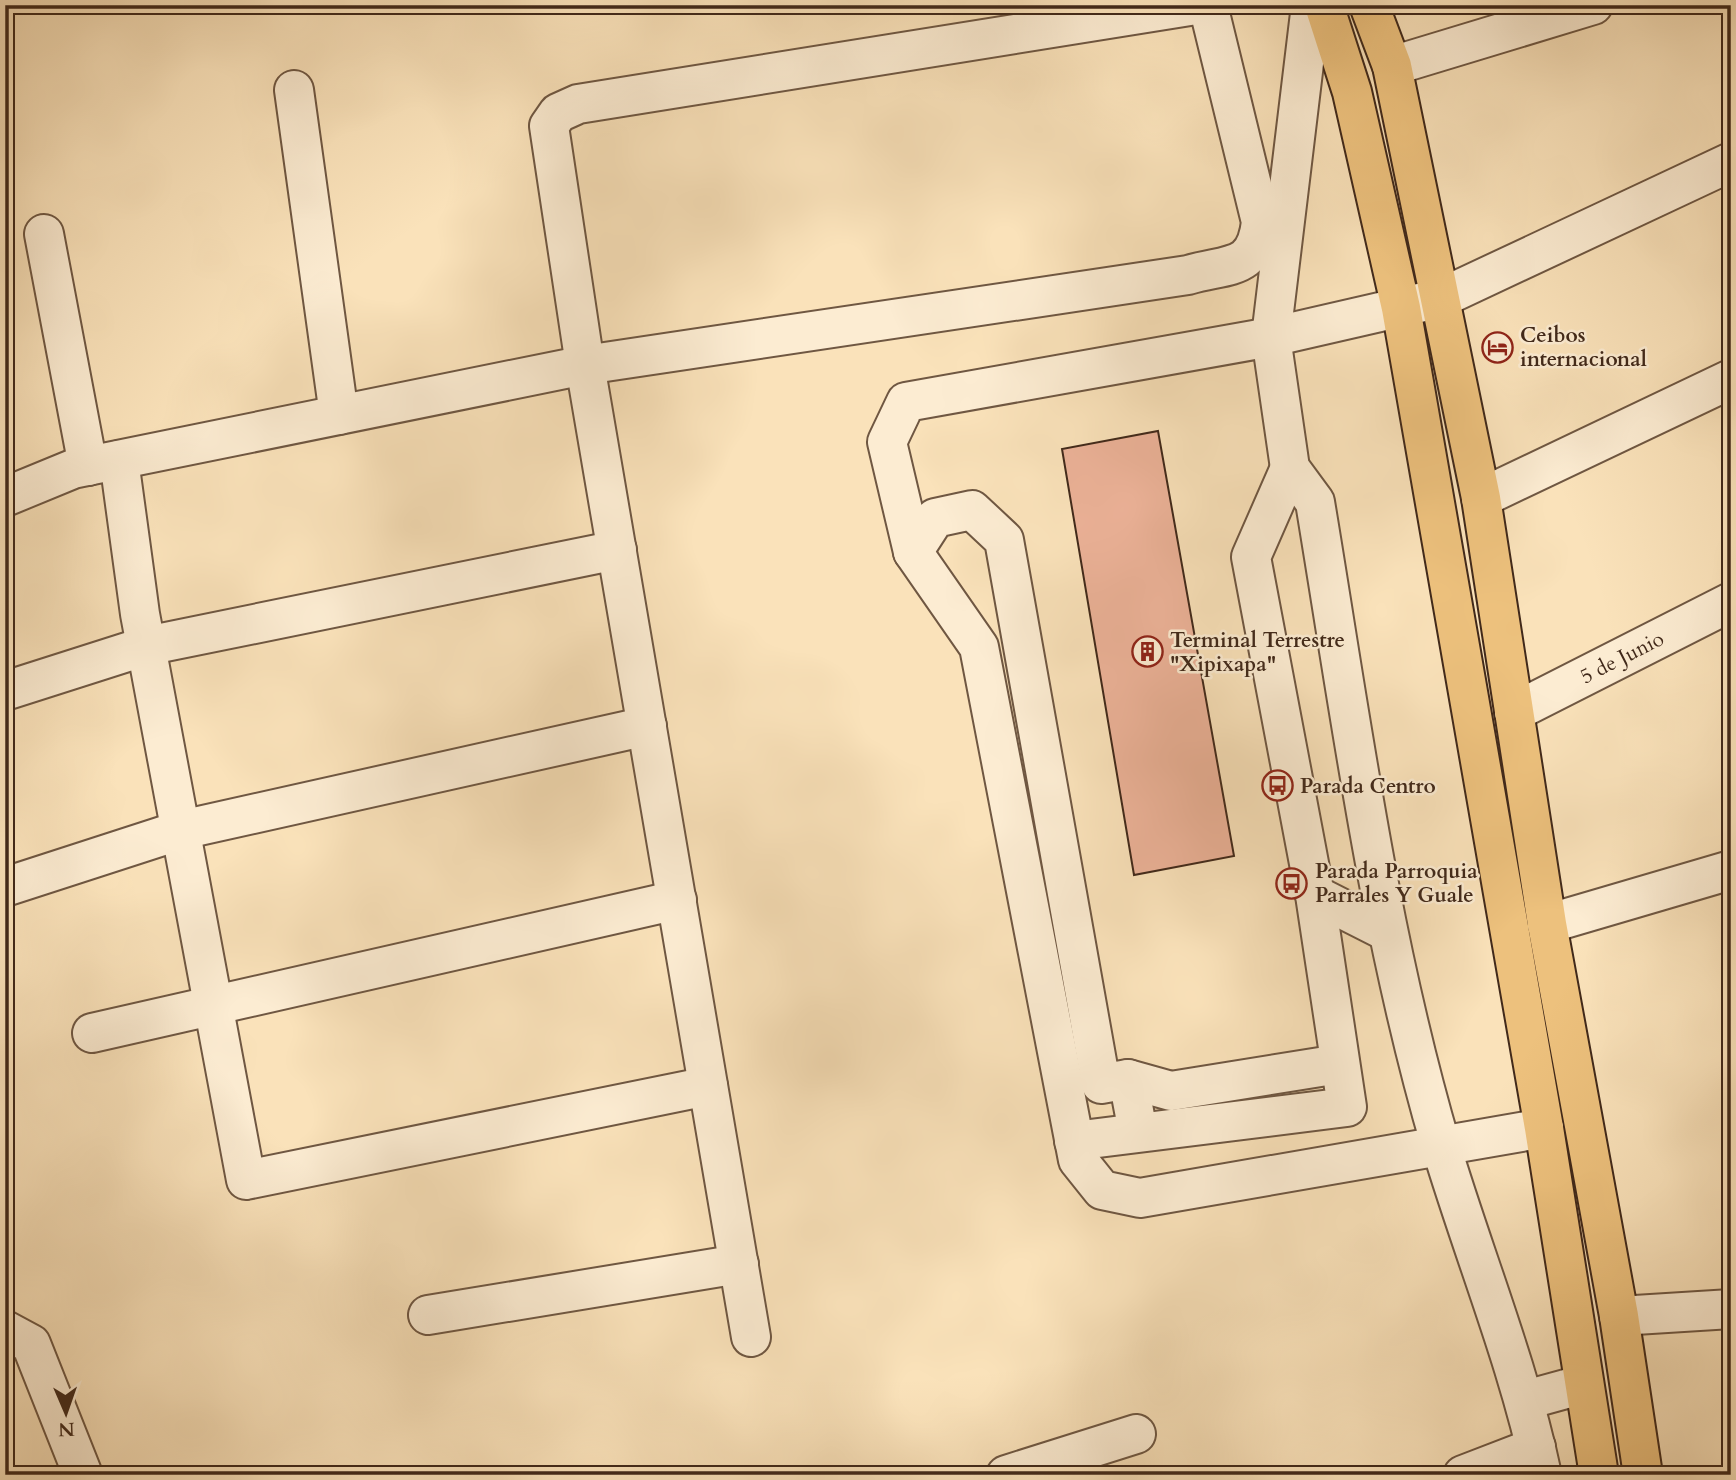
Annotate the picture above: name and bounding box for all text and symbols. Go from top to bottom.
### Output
place label: Ceibos internacional [1520,321,1647,374]
hotel icon: Ceibos internacional [1480,330,1514,364]
street label: 5 de Junio [1575,624,1669,691]
place label: Terminal Terrestre "Xipixapa" [1170,626,1345,679]
building icon: Terminal Terrestre "Xipixapa" [1130,635,1164,669]
bus stop icon: Parada Centro [1260,769,1294,803]
place label: Parada Centro [1300,772,1436,801]
place label: Parada Parroquia Parrales Y Guale [1315,857,1478,910]
bus stop icon: Parada Parroquia Parrales Y Guale [1275,866,1309,900]
north arrow [32,1378,102,1448]
text: N [57,1416,75,1442]

